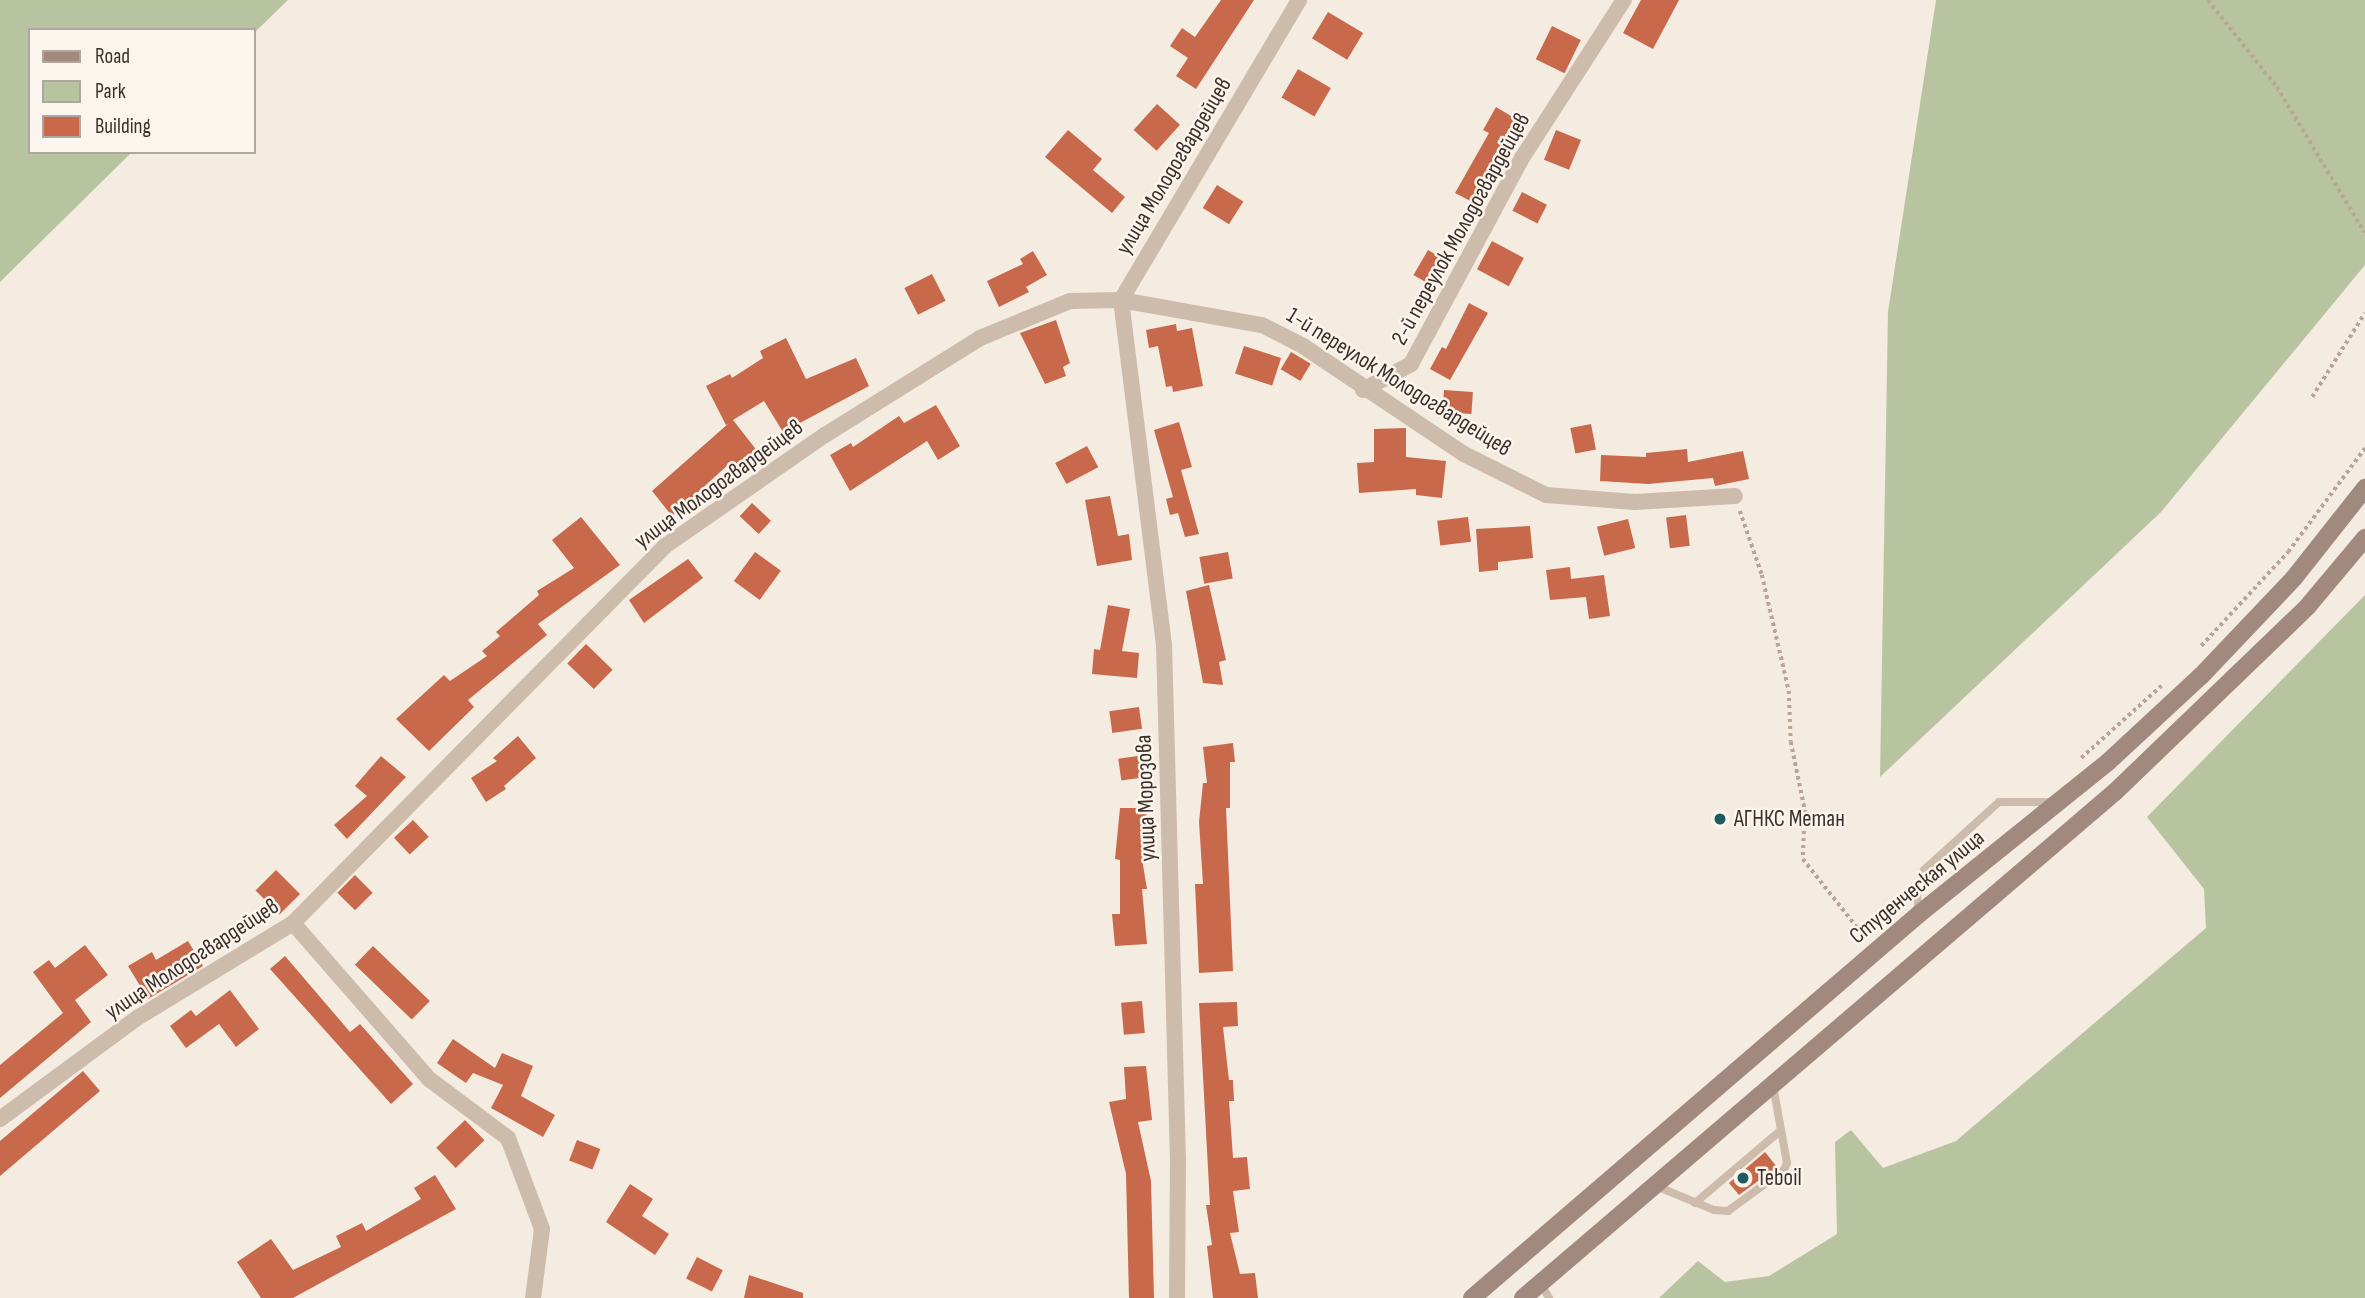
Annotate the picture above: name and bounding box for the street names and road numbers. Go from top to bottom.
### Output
street label: улица Молодогвардейцев [1110,72,1238,260]
street label: 2-й переулок Молодогвардейцев [1386,108,1536,350]
street label: 1-й переулок Молодогвардейцев [1282,302,1516,462]
street label: улица Молодогвардейцев [629,414,809,554]
street label: улица Морозова [1130,734,1162,862]
street label: Студенческая улица [1844,824,1990,950]
street label: улица Молодогвардейцев [100,892,284,1026]

